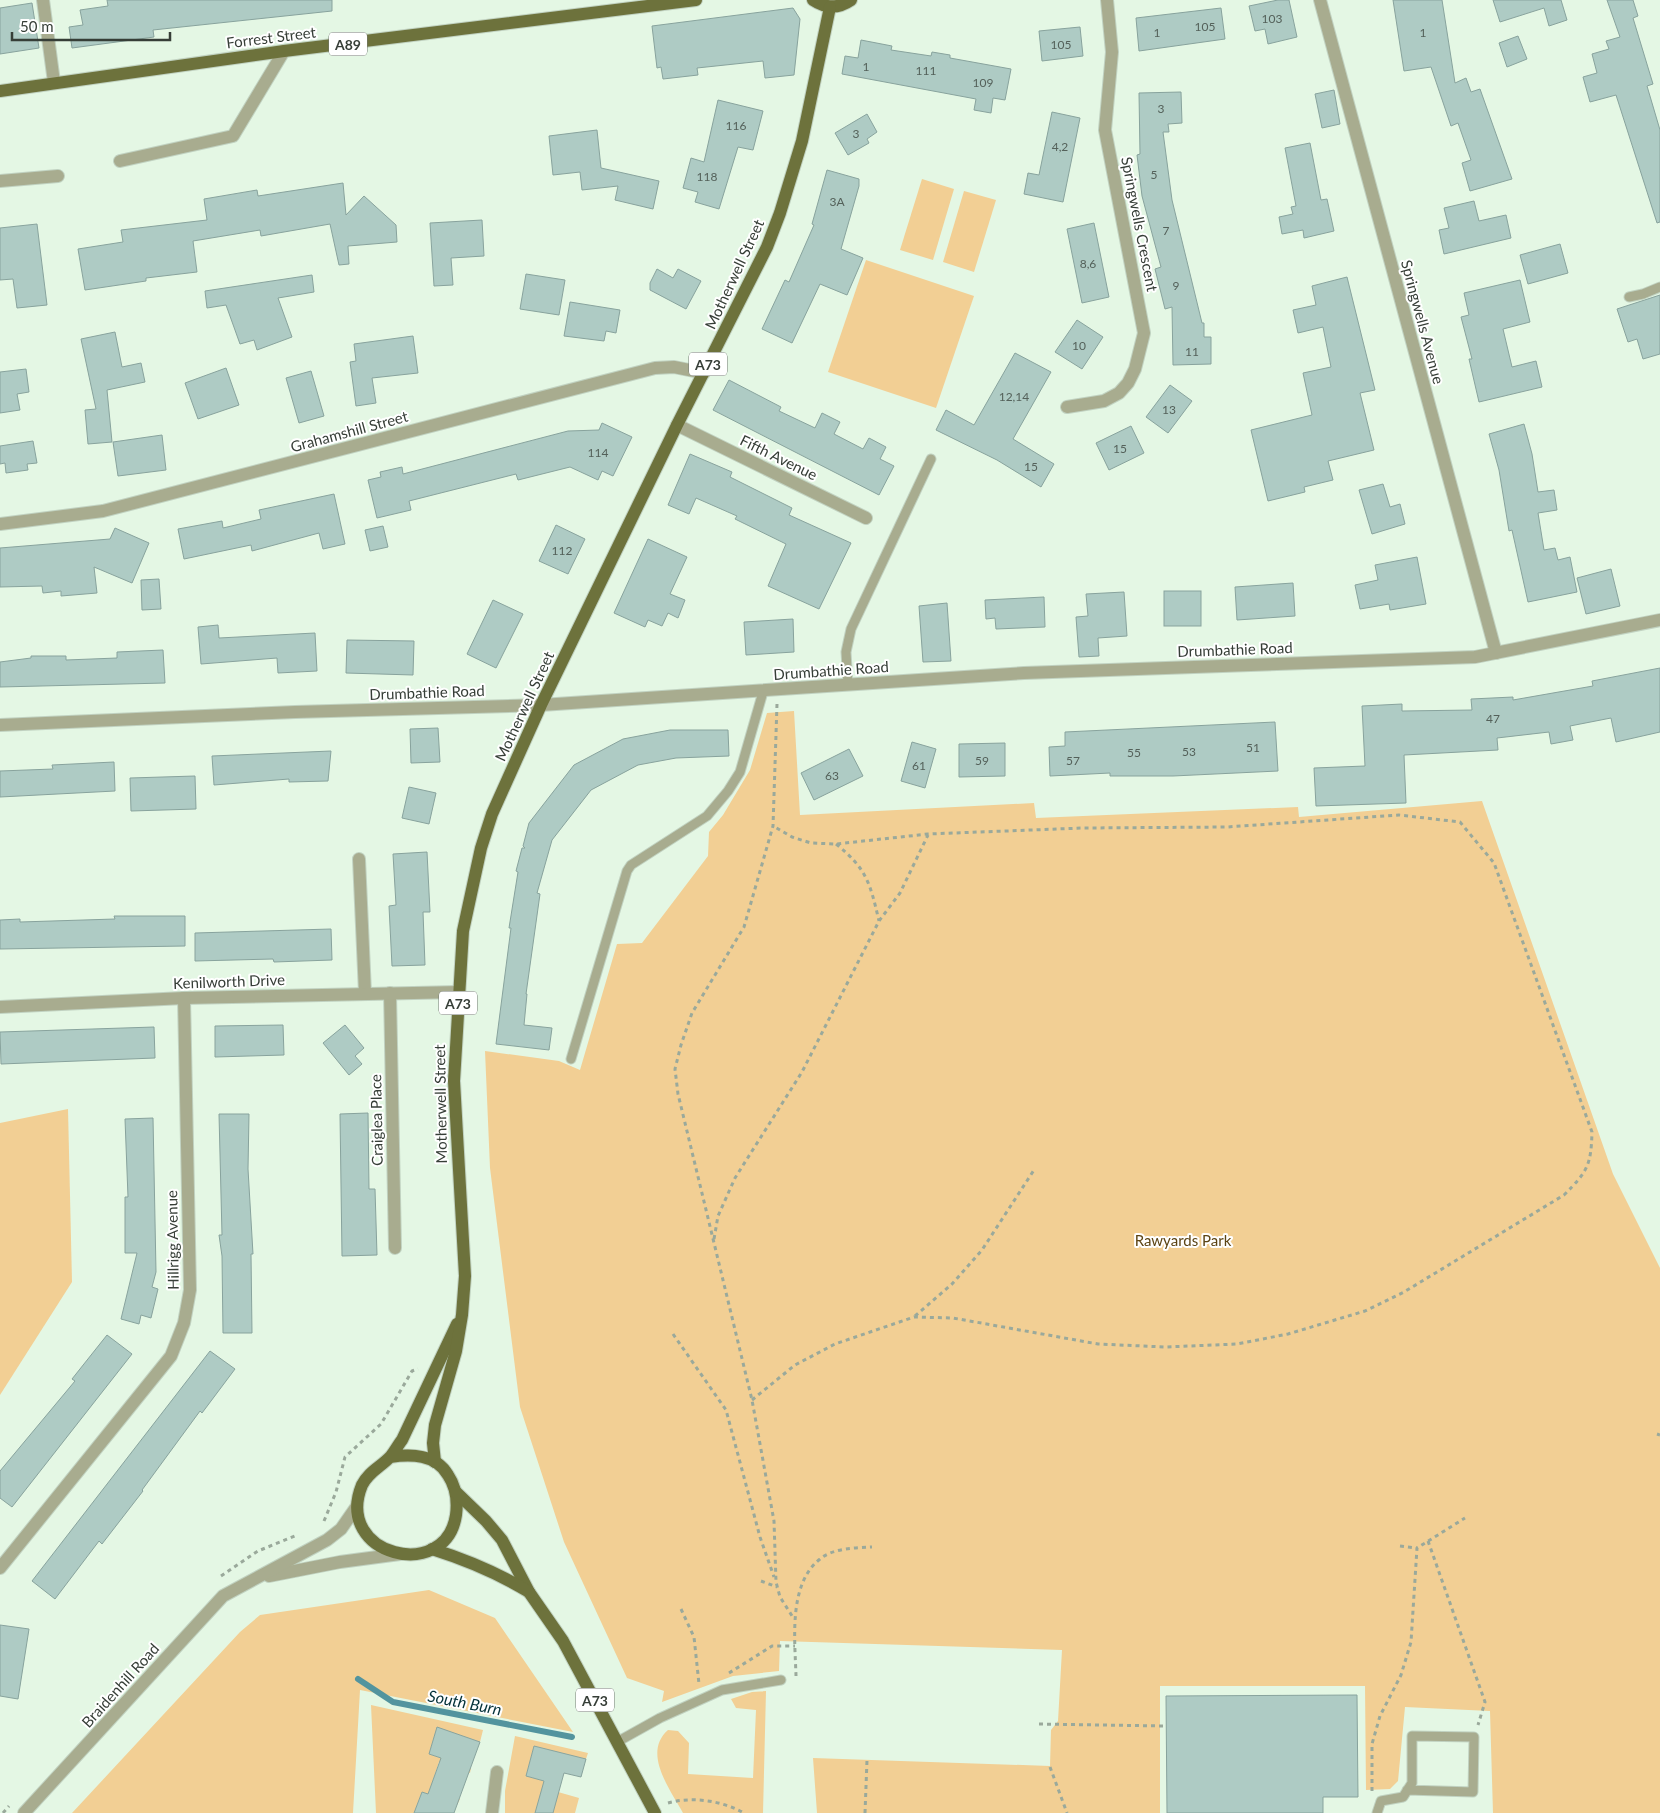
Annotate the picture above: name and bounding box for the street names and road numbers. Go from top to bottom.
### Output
street label: Forrest Street [225,23,317,51]
road number: A89 [329,33,367,56]
street label: Springwells Crescent [1118,155,1162,293]
street label: Motherwell Street [701,216,768,332]
street label: Springwells Avenue [1398,258,1448,386]
road number: A73 [689,352,727,376]
street label: Grahamshill Street [288,407,410,455]
street label: Fifth Avenue [737,431,821,483]
street label: Drumbathie Road [1177,638,1293,660]
street label: Motherwell Street [491,648,558,764]
street label: Drumbathie Road [773,657,889,683]
street label: Drumbathie Road [369,681,485,703]
street label: Kenilworth Drive [173,970,285,992]
road number: A73 [439,991,477,1014]
street label: Motherwell Street [430,1044,450,1164]
street label: Craiglea Place [366,1074,386,1166]
street label: Hillrigg Avenue [162,1190,182,1290]
street label: Braidenhill Road [78,1639,162,1731]
road number: A73 [576,1688,614,1712]

